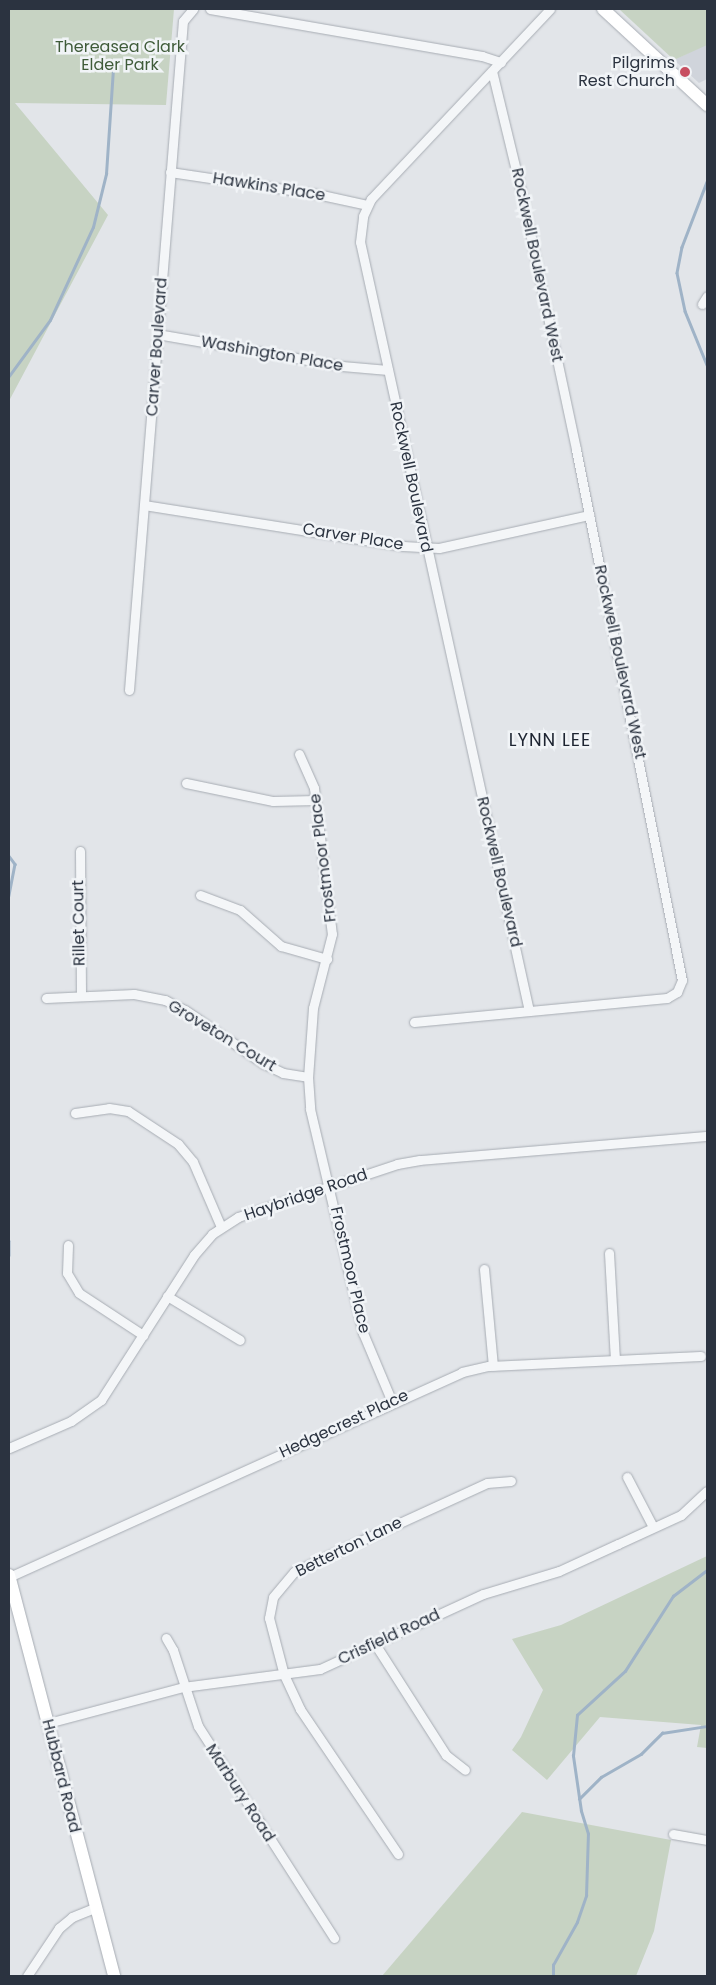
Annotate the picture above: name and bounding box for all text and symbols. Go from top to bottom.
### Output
park label: Thereasea Clark Elder Park [55,37,185,75]
place label: Pilgrims Rest Church [578,53,675,91]
marker: Pilgrims Rest Church [679,66,691,78]
street label: Rockwell Boulevard West [507,166,567,364]
street label: Hawkins Place [211,169,327,205]
street label: Carver Boulevard [143,277,171,417]
street label: Washington Place [199,332,345,376]
street label: Rockwell Boulevard [386,400,436,554]
street label: Carver Place [301,520,405,554]
street label: Rockwell Boulevard West [590,563,650,761]
district label: LYNN LEE [508,729,592,751]
street label: Frostmoor Place [306,793,340,923]
street label: Rockwell Boulevard [472,795,526,949]
street label: Rillet Court [69,880,89,966]
street label: Groveton Court [164,996,280,1076]
street label: Haybridge Road [242,1165,370,1225]
street label: Frostmoor Place [326,1205,374,1335]
street label: Hedgecrest Place [276,1386,412,1462]
street label: Betterton Lane [293,1513,405,1581]
street label: Crisfield Road [335,1605,443,1669]
street label: Hubbard Road [38,1717,84,1835]
street label: Marbury Road [201,1741,279,1845]

